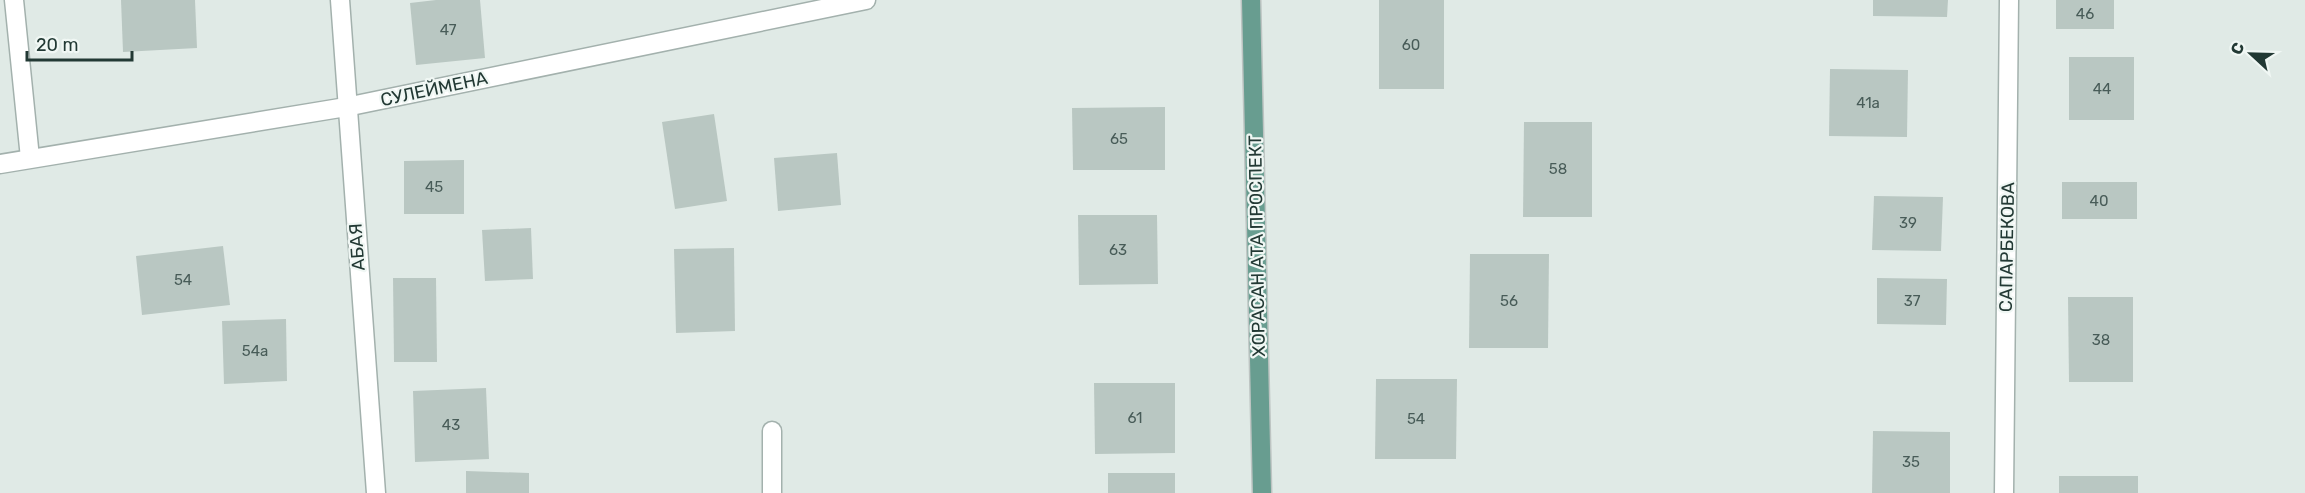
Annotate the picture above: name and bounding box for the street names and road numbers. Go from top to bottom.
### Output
street label: СУЛЕЙМЕНА [378,67,490,111]
street label: ХОРАСАН АТА ПРОСПЕКТ [1244,135,1270,357]
street label: САПАРБЕКОВА [1995,182,2019,312]
street label: АБАЯ [344,223,370,271]

